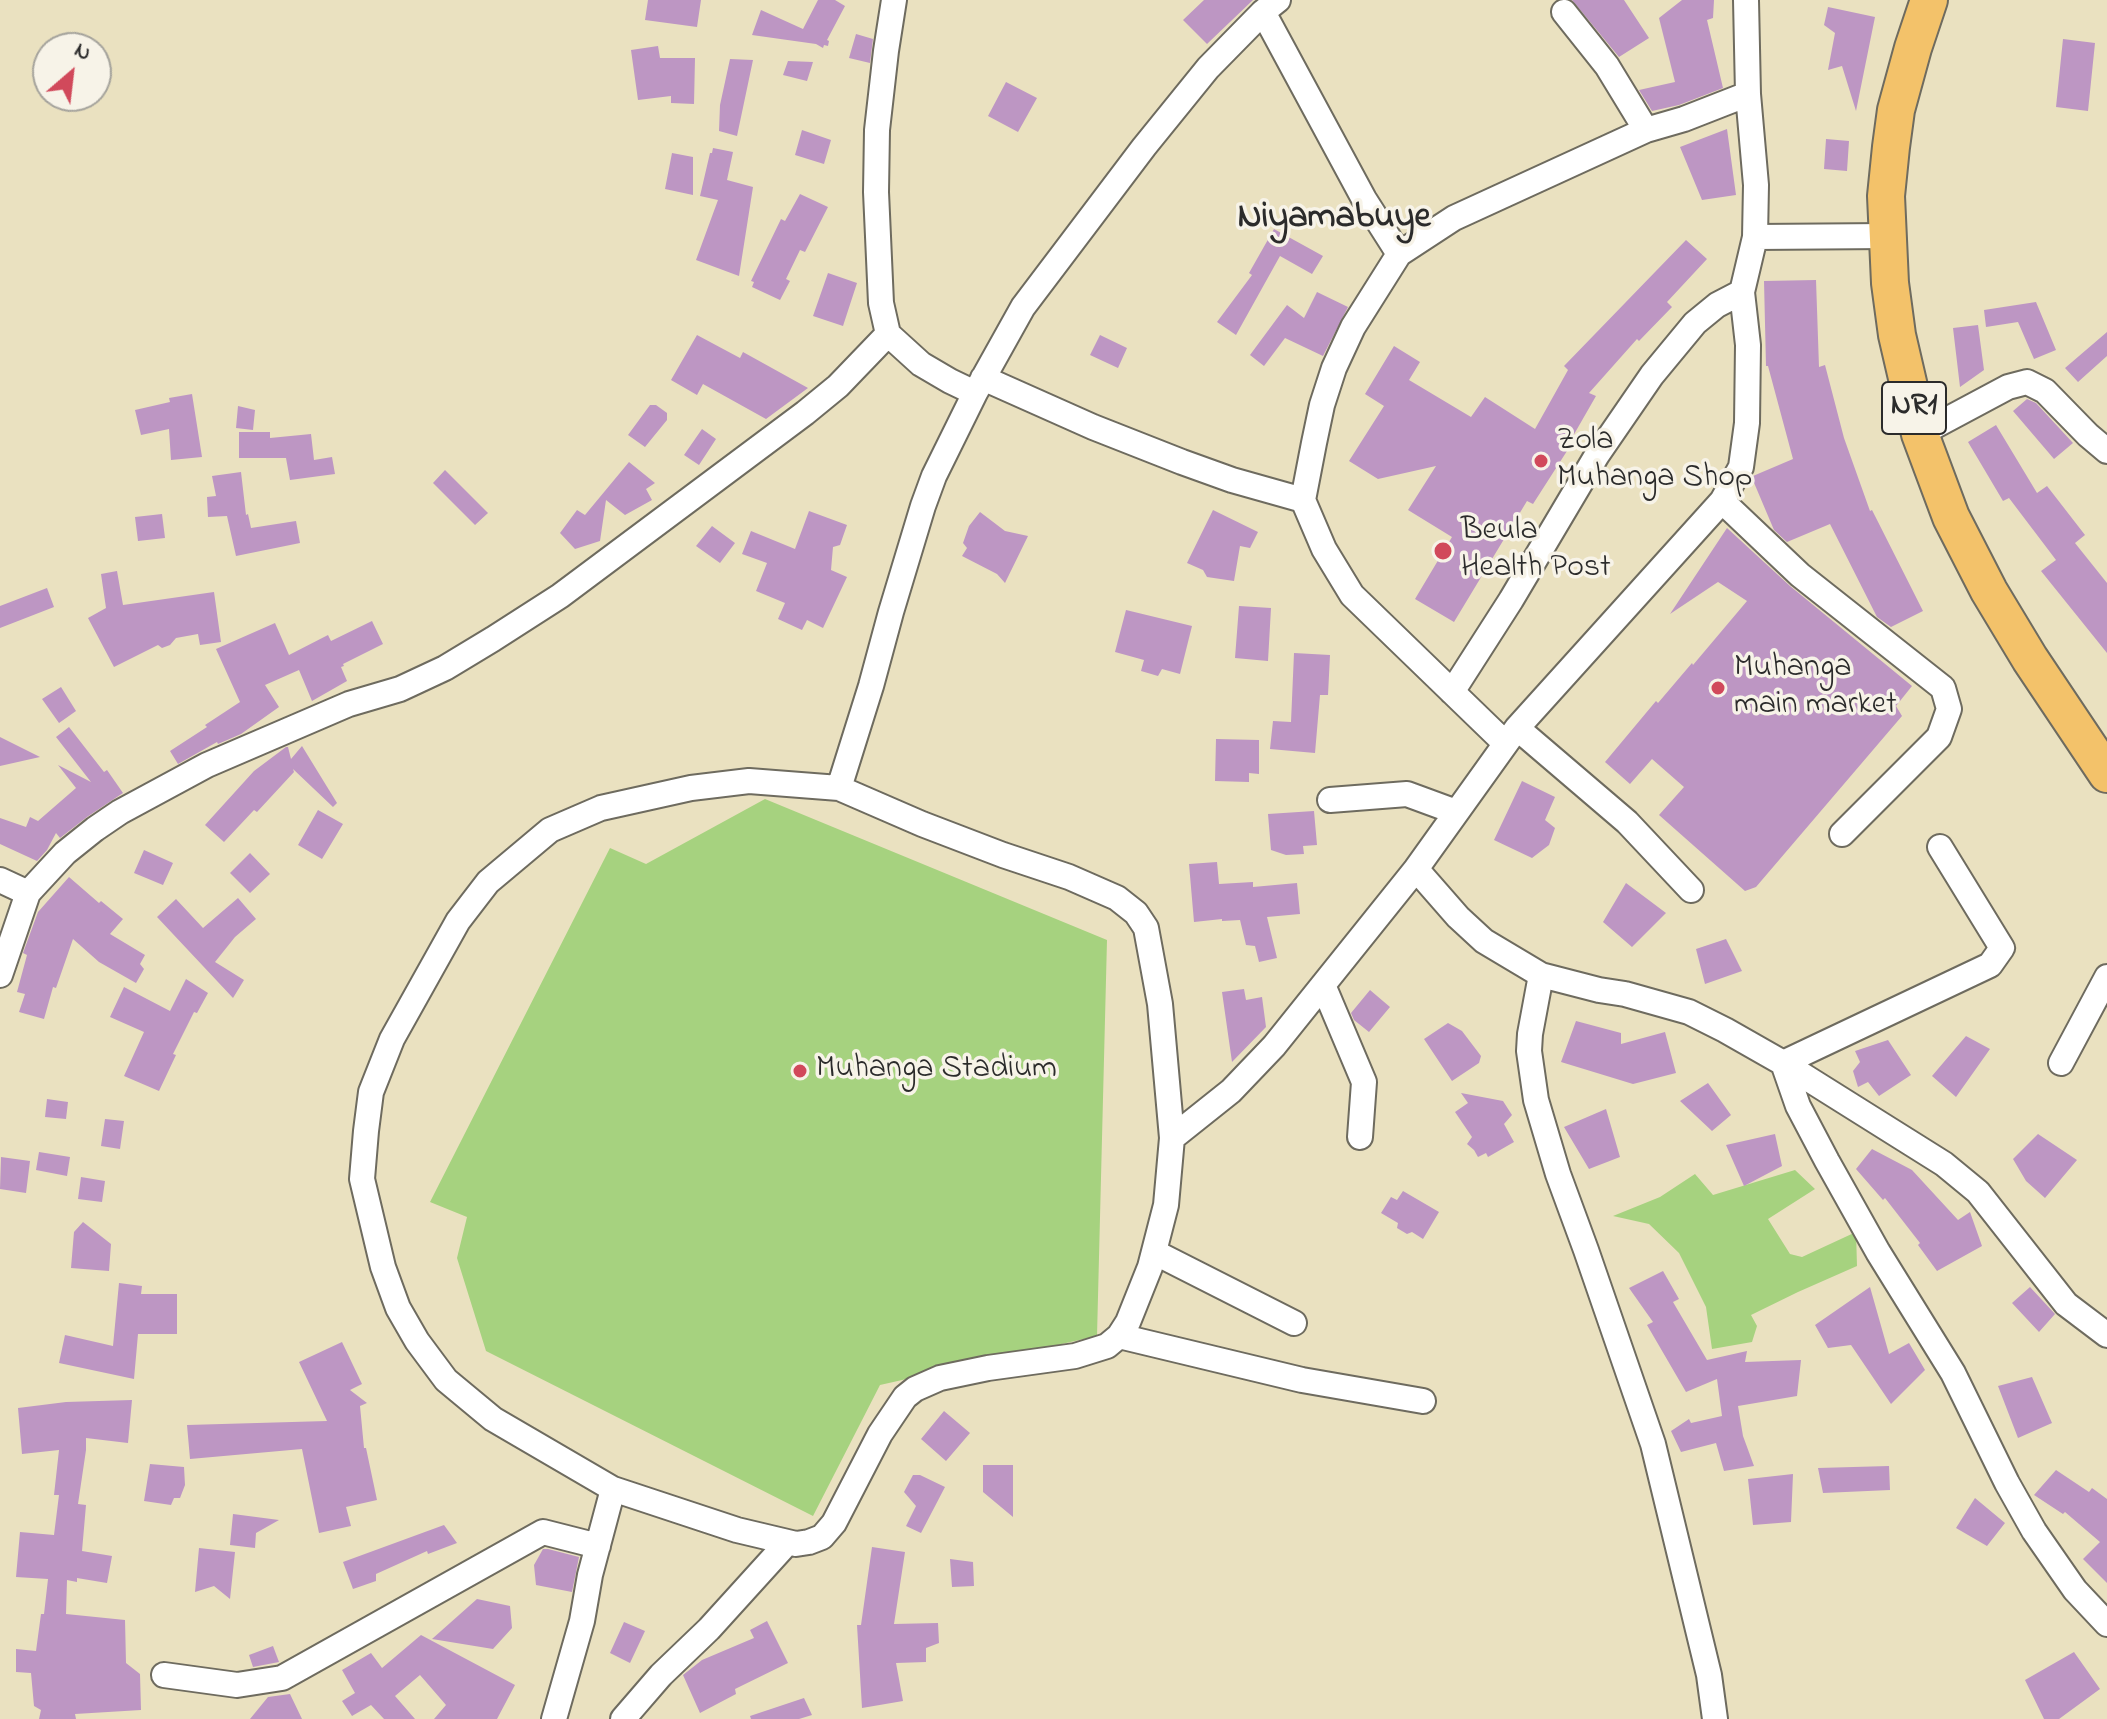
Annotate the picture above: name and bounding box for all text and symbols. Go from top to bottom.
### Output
north arrow [32,32,112,112]
text: N [68,35,96,70]
district label: Niyamabuye [1237,198,1431,242]
road number: NR1 [1882,382,1946,434]
place label: Zola Muhanga Shop [1557,424,1752,499]
marker: Zola Muhanga Shop [1532,452,1550,470]
place label: Beula Health Post [1461,514,1611,589]
marker: Beula Health Post [1432,540,1454,562]
place label: Muhanga main market [1734,651,1897,726]
marker: Muhanga main market [1709,679,1727,697]
place label: Muhanga Stadium [816,1052,1057,1090]
marker: Muhanga Stadium [791,1062,809,1080]

